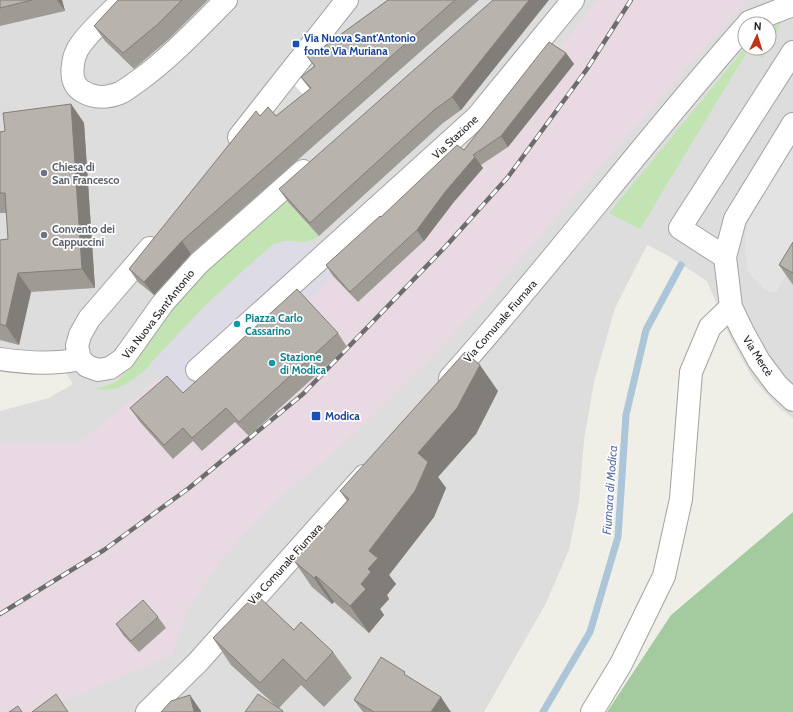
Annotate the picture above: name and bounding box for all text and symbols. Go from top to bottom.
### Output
north arrow [737,16,777,56]
text: N [753,19,762,33]
place label: Via Nuova Sant'Antonio fonte Via Muriana [304,31,416,58]
marker: Via Nuova Sant'Antonio fonte Via Muriana [291,39,301,49]
street label: Via Stazione [429,112,481,162]
place label: Chiesa di San Francesco [52,160,119,187]
marker: Chiesa di San Francesco [39,168,49,178]
place label: Convento dei Cappuccini [52,222,115,249]
marker: Convento dei Cappuccini [39,230,49,240]
street label: Via Nuova Sant'Antonio [119,266,197,362]
street label: Via Comunale Fiumara [460,276,540,365]
place label: Piazza Carlo Cassarino [245,311,303,338]
marker: Piazza Carlo Cassarino [232,319,242,329]
street label: Via Mercè [740,333,776,379]
place label: Stazione di Modica [280,350,327,377]
marker: Stazione di Modica [267,358,277,368]
place label: Modica [325,409,360,423]
marker: Modica [310,410,322,422]
water label: Fiumara di Modica [599,445,620,535]
street label: Via Comunale Fiumara [245,520,326,608]

